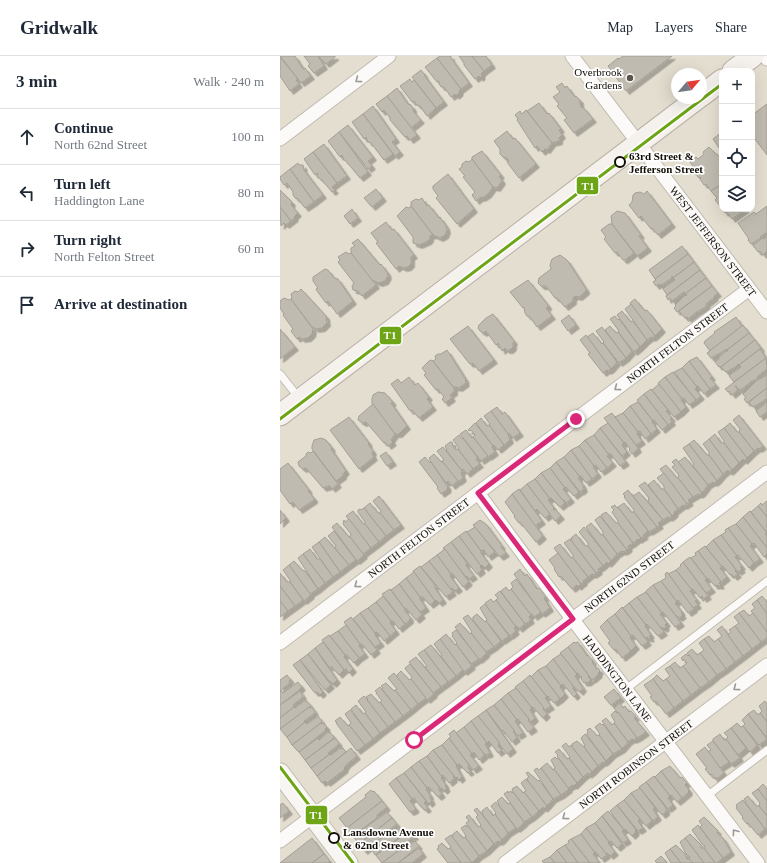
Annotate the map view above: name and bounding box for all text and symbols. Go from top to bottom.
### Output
text: Gridwalk [20,17,98,38]
text: Map [607,20,633,35]
text: Layers [655,20,693,35]
text: Share [715,20,747,35]
place label: Overbrook Gardens [574,66,622,91]
north arrow [671,68,707,104]
map controls [719,68,755,212]
button: + [719,68,755,104]
text: 3 min [16,72,57,91]
marker: Overbrook Gardens [625,73,635,83]
text: Walk · 240 m [193,74,264,89]
one-way arrow [356,75,363,82]
button: − [719,104,755,140]
text: Continue [54,120,113,136]
icon: ahead [16,126,38,148]
text: 100 m [231,129,264,144]
text: North 62nd Street [54,137,147,152]
button: locate [719,140,755,176]
place label: 63rd Street & Jefferson Street [629,150,703,175]
marker: 63rd Street & Jefferson Street [614,156,626,168]
text: Turn left [54,176,111,192]
line badge: T1 [576,176,599,195]
button: layers [719,176,755,212]
text: T1 [582,180,594,192]
icon: left [16,182,38,204]
street label: WEST JEFFERSON STREET [667,184,759,299]
text: 80 m [238,185,264,200]
text: Haddington Lane [54,193,145,208]
text: Turn right [54,232,121,248]
icon: right [16,238,38,260]
text: 60 m [238,241,264,256]
text: North Felton Street [54,249,154,264]
icon: arrive [16,294,38,316]
text: Arrive at destination [54,296,187,312]
street label: NORTH FELTON STREET [624,301,731,385]
line badge: T1 [379,326,402,345]
text: T1 [384,329,396,341]
one-way arrow [615,383,622,390]
route end [567,410,585,428]
street label: NORTH FELTON STREET [366,495,472,580]
street label: NORTH 62ND STREET [582,538,677,615]
one-way arrow [355,580,362,587]
street label: HADDINGTON LANE [581,633,655,724]
one-way arrow [733,683,740,690]
street label: NORTH ROBINSON STREET [577,717,695,811]
route start [405,731,423,749]
line badge: T1 [305,805,328,825]
text: T1 [310,809,322,821]
one-way arrow [563,813,570,820]
place label: Lansdowne Avenue & 62nd Street [343,826,434,851]
one-way arrow [732,829,739,836]
marker: Lansdowne Avenue & 62nd Street [328,832,340,844]

